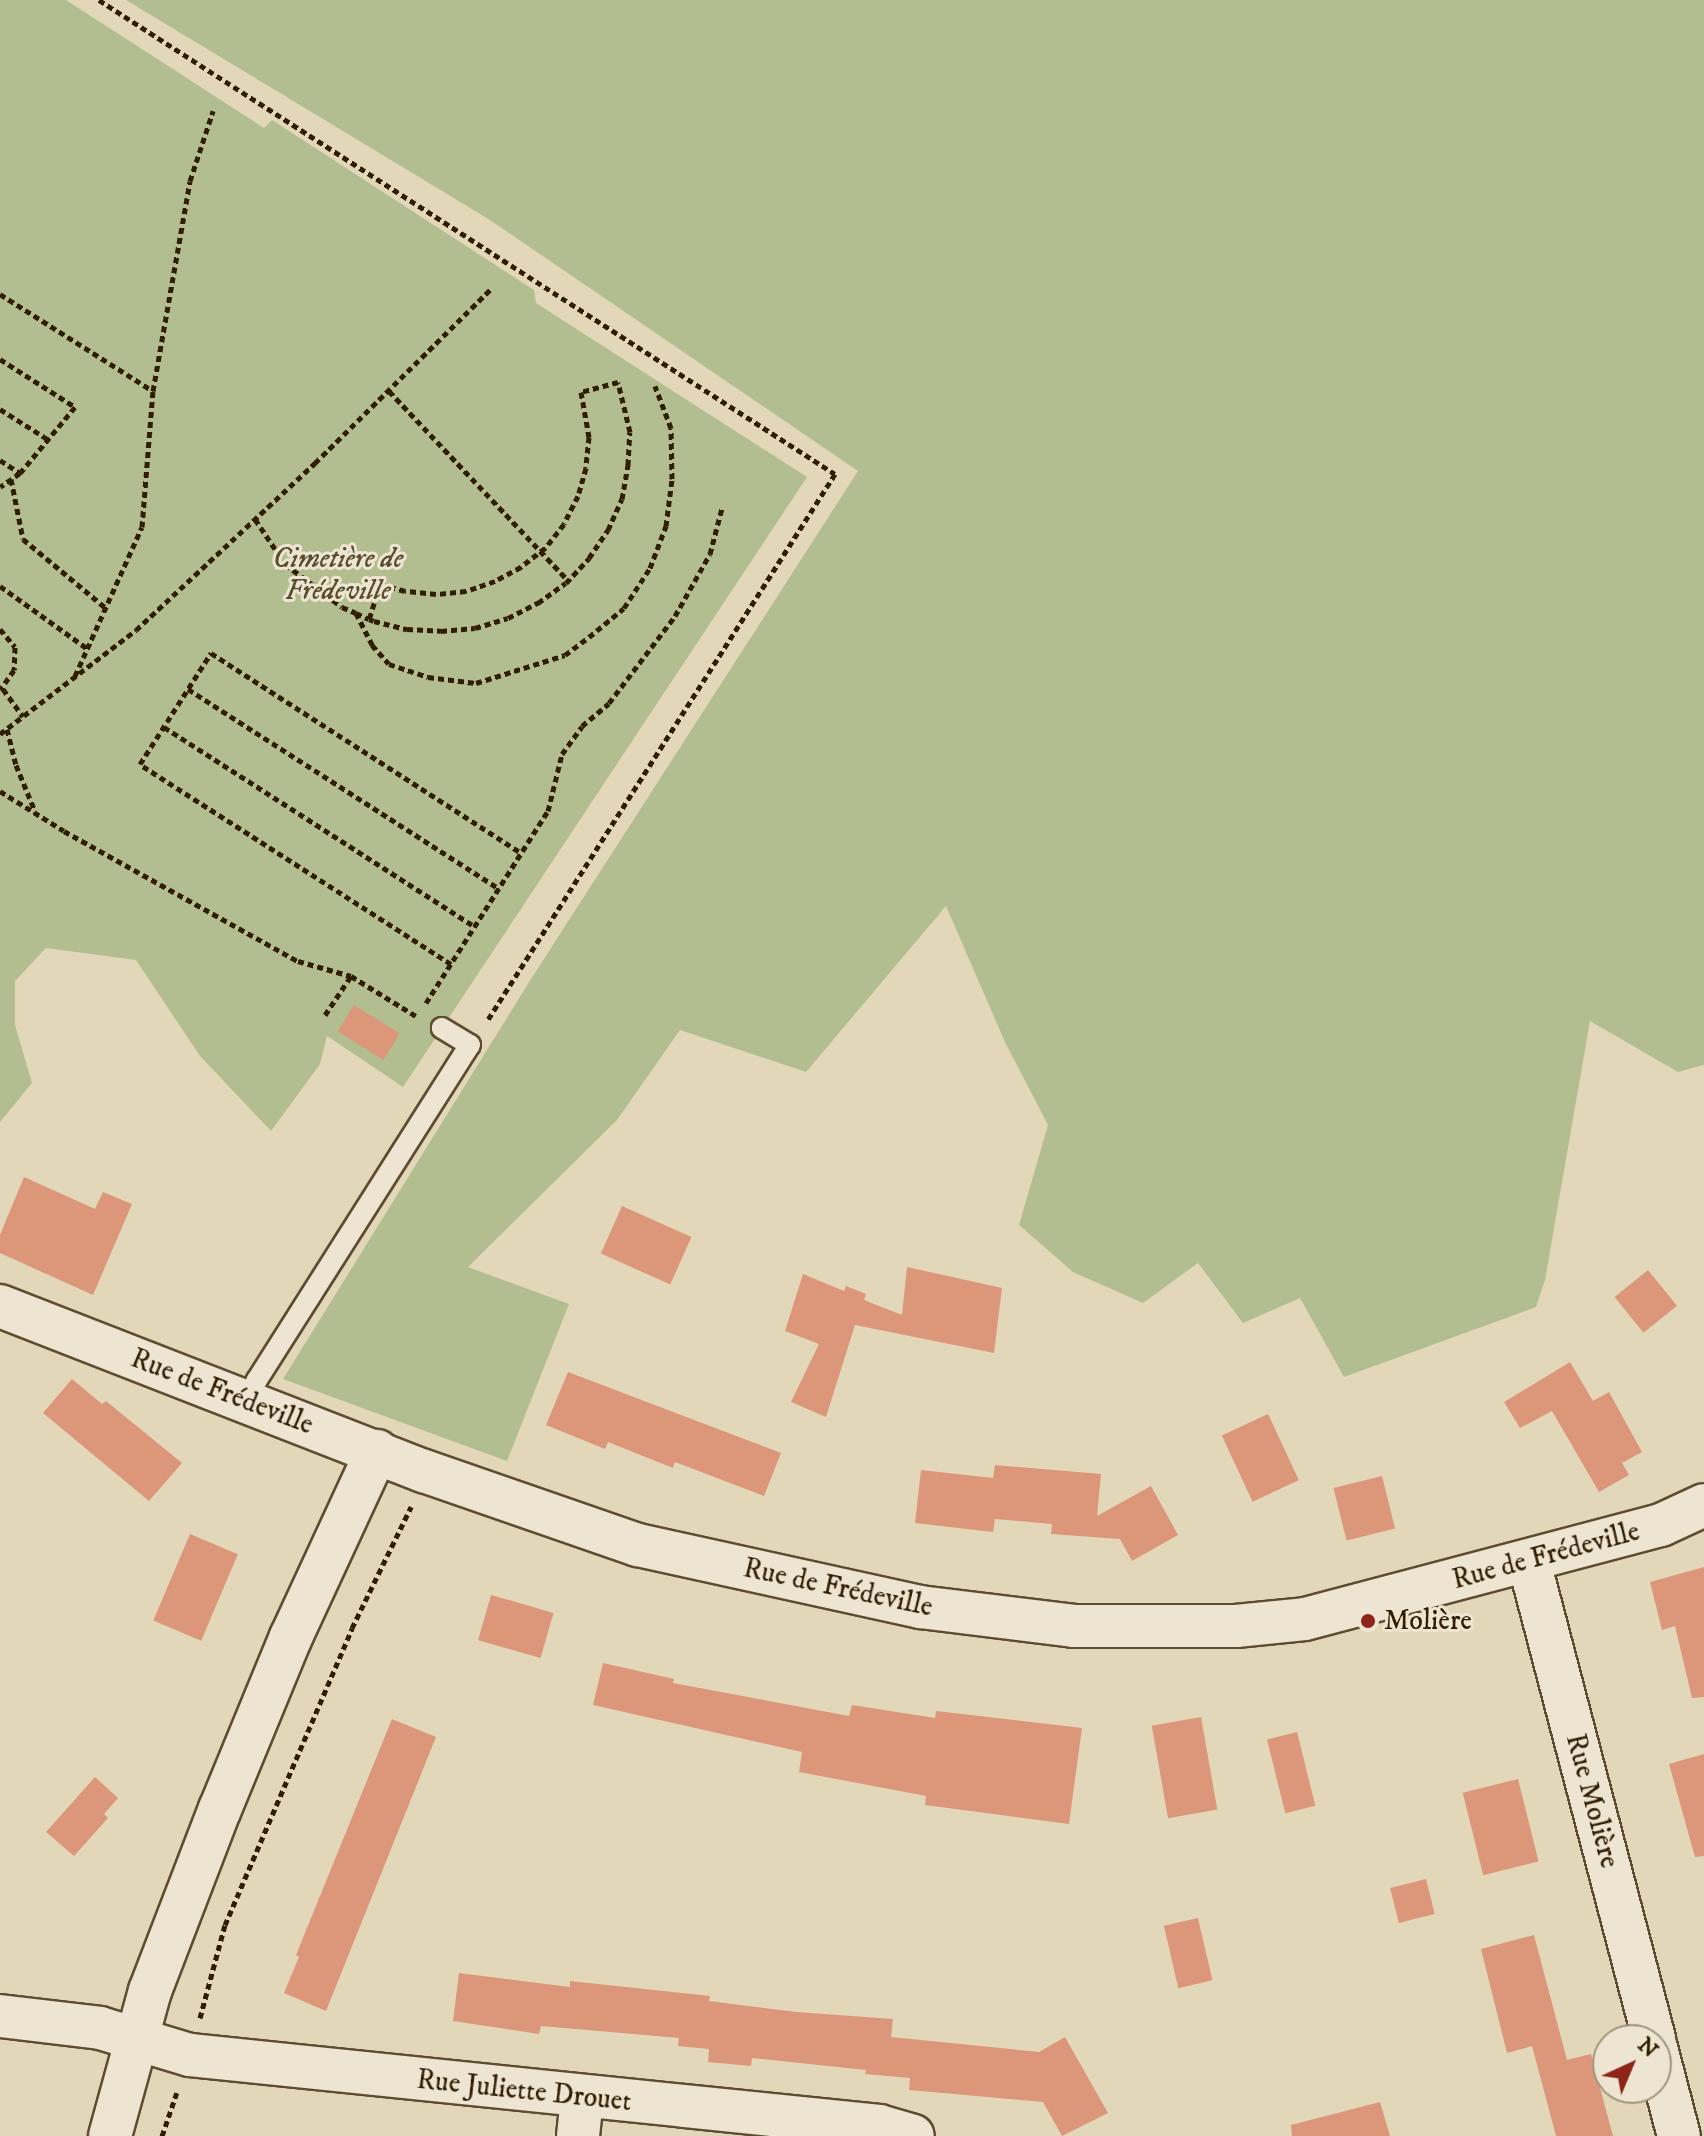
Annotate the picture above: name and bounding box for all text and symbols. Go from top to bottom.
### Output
park label: Cimetière de Frédeville [273,542,403,608]
street label: Rue de Frédeville [126,1342,318,1442]
street label: Rue de Frédeville [1449,1515,1643,1597]
street label: Rue de Frédeville [740,1552,936,1624]
place label: Molière [1384,1604,1472,1638]
marker: Molière [1359,1612,1377,1630]
street label: Rue Molière [1558,1730,1626,1872]
north arrow [1592,2024,1672,2104]
text: N [1632,2032,1664,2064]
street label: Rue Juliette Drouet [415,2063,633,2119]

